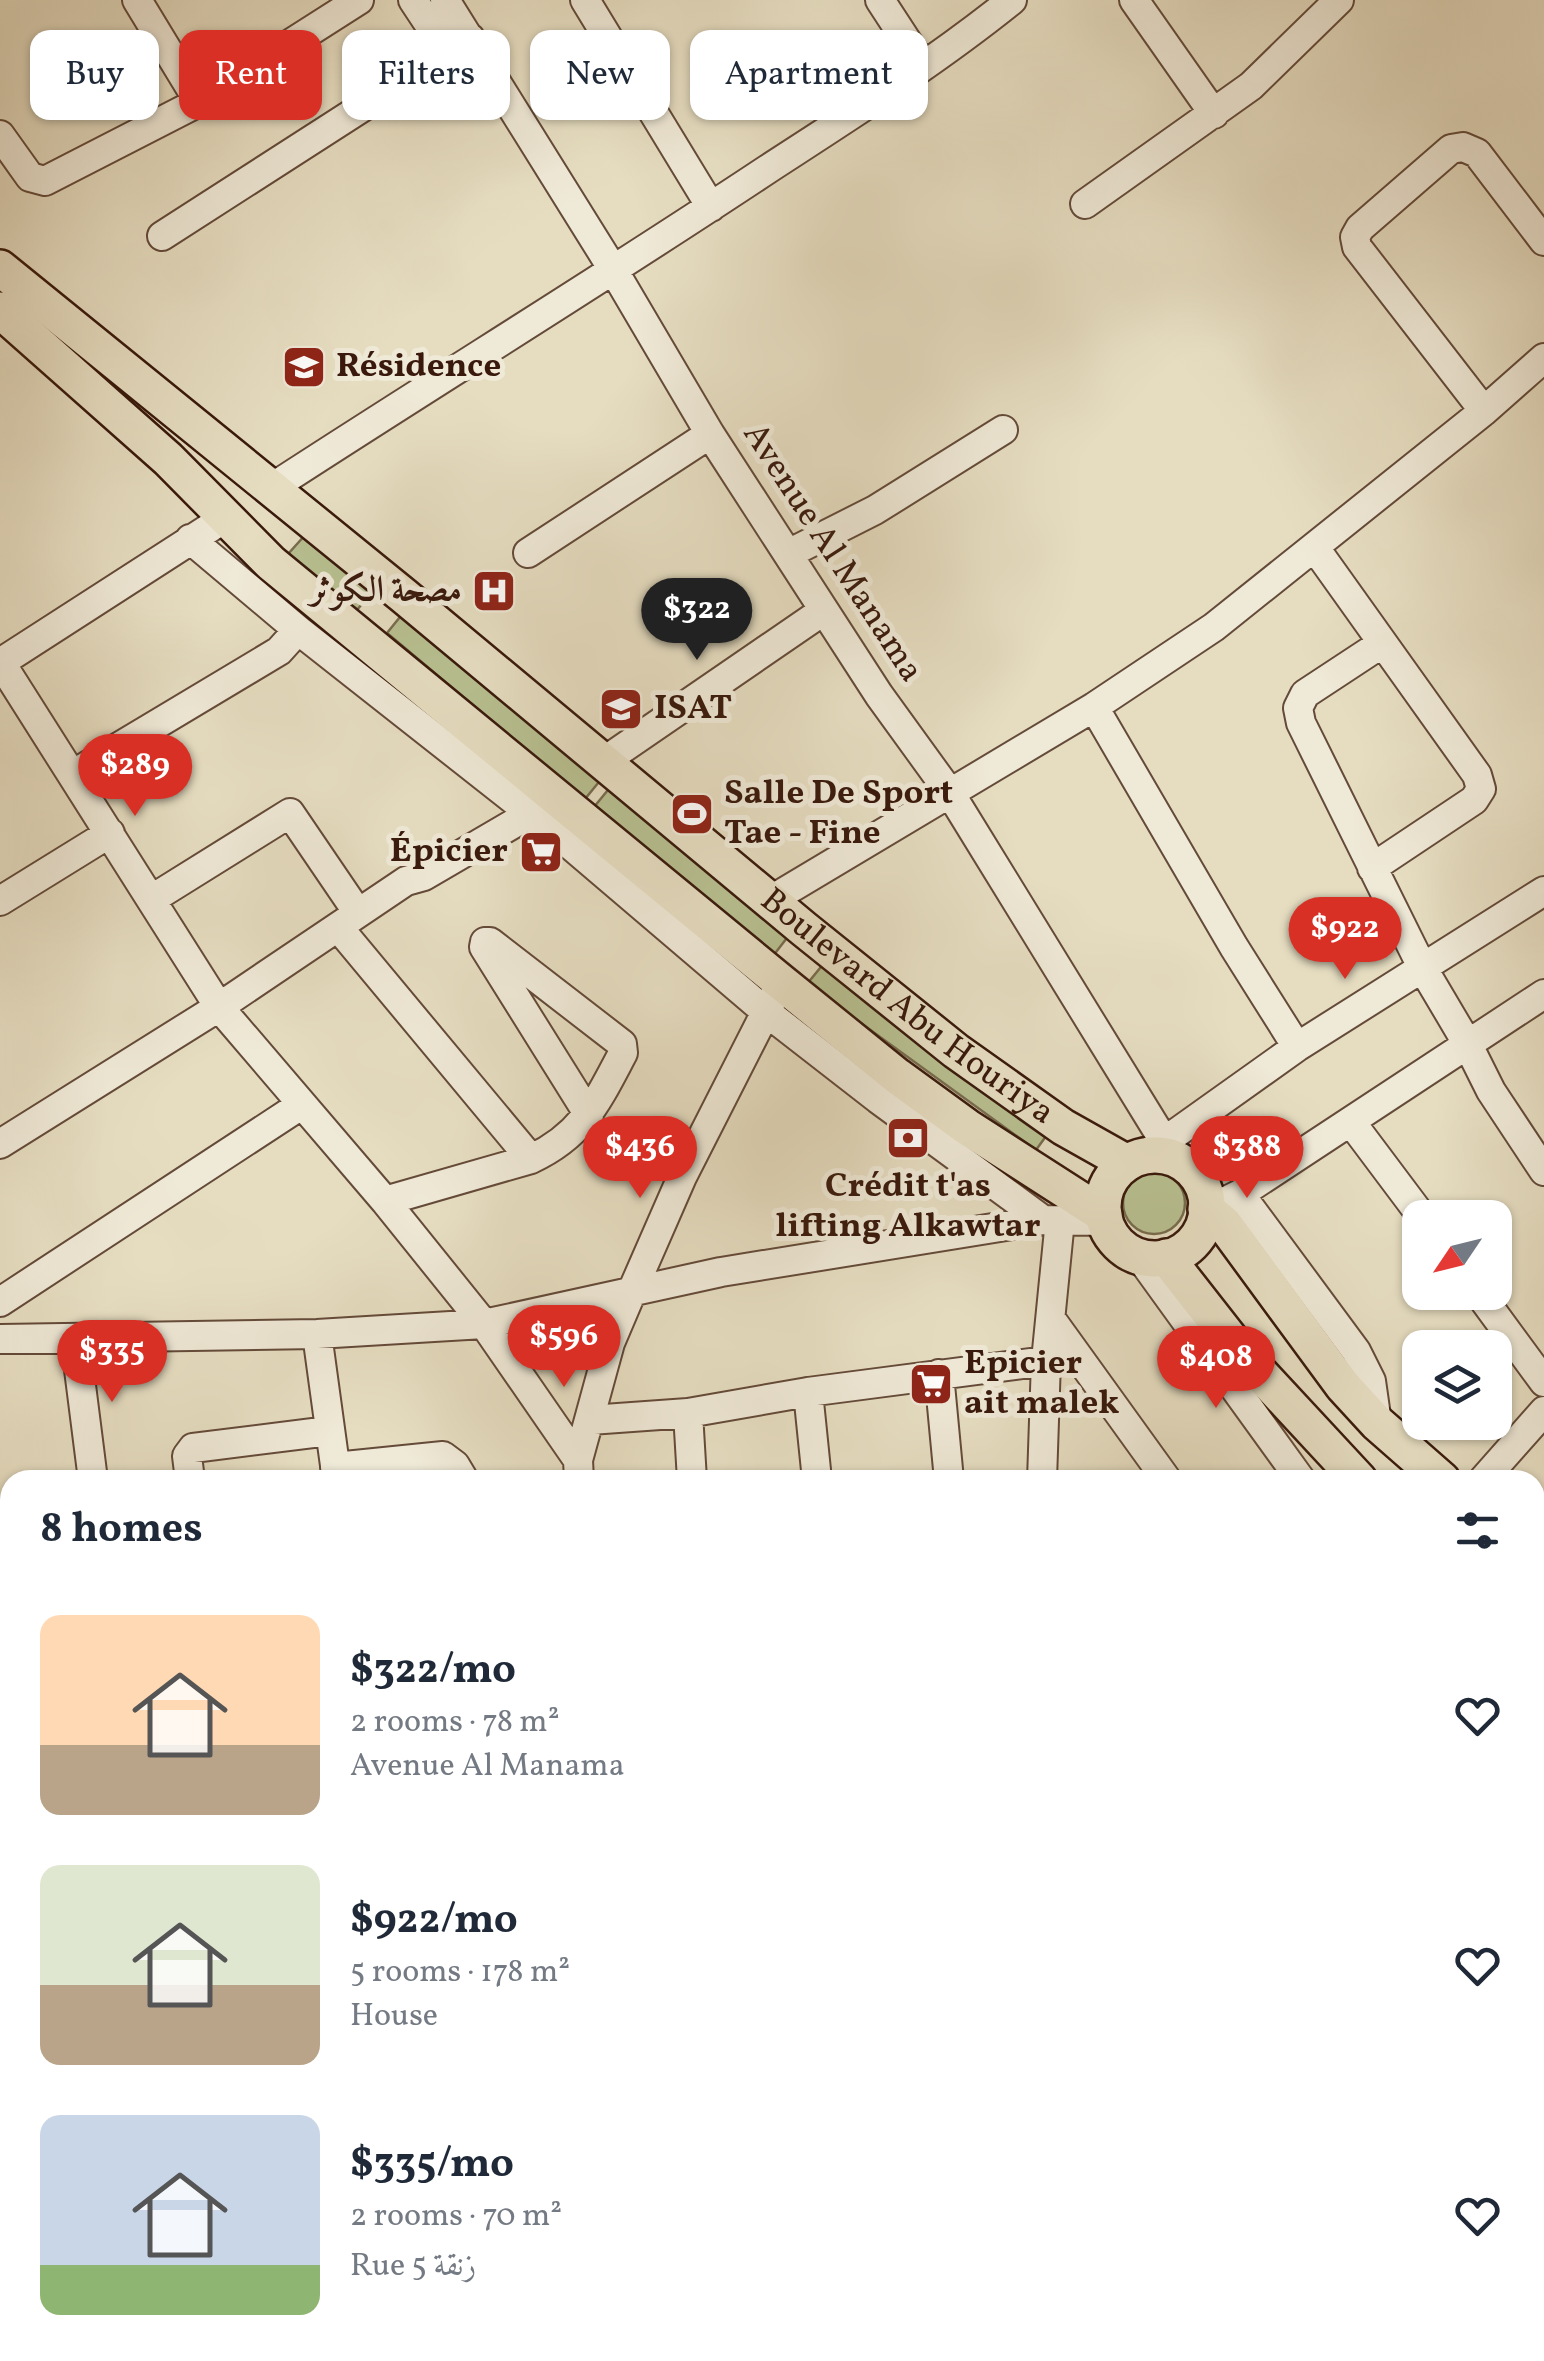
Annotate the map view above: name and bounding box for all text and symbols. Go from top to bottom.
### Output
chip: Buy [30,30,159,120]
chip: Rent [179,30,322,120]
chip: Filters [342,30,510,120]
chip: New [530,30,670,120]
chip: Apartment [690,30,928,120]
place label: Résidence [336,343,501,391]
school or university icon: Résidence [281,344,327,390]
street label: Avenue Al Manama [730,414,934,692]
place label: مصحة الكوثر [306,567,462,615]
hospital icon: مصحة الكوثر [471,568,517,614]
pin: $322 [638,578,756,663]
text: $322 [663,588,731,632]
place label: ISAT [654,685,732,733]
school or university icon: ISAT [598,686,644,732]
pin: $289 [76,734,194,819]
text: $289 [100,744,170,788]
place label: Salle De Sport Tae - Fine [724,770,953,858]
sports icon: Salle De Sport Tae - Fine [669,791,715,837]
place label: Épicier [390,828,508,876]
supermarket icon: Épicier [518,829,564,875]
street label: Boulevard Abu Houriya [749,878,1064,1137]
pin: $922 [1286,897,1404,982]
text: $922 [1311,907,1379,951]
bank icon: Crédit t'as lifting Alkawtar [885,1115,931,1161]
pin: $436 [581,1116,699,1201]
pin: $388 [1188,1116,1306,1201]
text: $436 [605,1126,675,1170]
text: $388 [1212,1126,1282,1170]
place label: Crédit t'as lifting Alkawtar [775,1163,1041,1251]
north arrow [1402,1200,1512,1310]
map controls [1402,1200,1512,1440]
pin: $596 [505,1305,623,1390]
text: $596 [530,1315,598,1359]
pin: $335 [53,1320,171,1405]
pin: $408 [1157,1326,1275,1411]
text: $335 [79,1330,145,1374]
button: layers [1402,1330,1512,1440]
text: $408 [1179,1336,1253,1380]
place label: Epicier ait malek [964,1340,1120,1428]
supermarket icon: Epicier ait malek [908,1361,954,1407]
text: 8 homes [40,1501,203,1560]
icon: filters [1450,1503,1505,1558]
text: $322/mo [350,1642,516,1701]
icon: home [120,1655,240,1775]
icon: heart [1450,1688,1505,1743]
text: 2 rooms · 78 m² [350,1701,560,1745]
text: Avenue Al Manama [350,1745,625,1789]
text: $922/mo [350,1892,518,1951]
icon: home [120,1905,240,2025]
icon: heart [1450,1938,1505,1993]
text: 5 rooms · 178 m² [350,1951,570,1995]
text: House [350,1995,438,2039]
text: $335/mo [350,2136,514,2195]
icon: home [120,2155,240,2275]
icon: heart [1450,2188,1505,2243]
text: 2 rooms · 70 m² [350,2195,562,2239]
text: Rue 5 زنقة [350,2245,476,2289]

